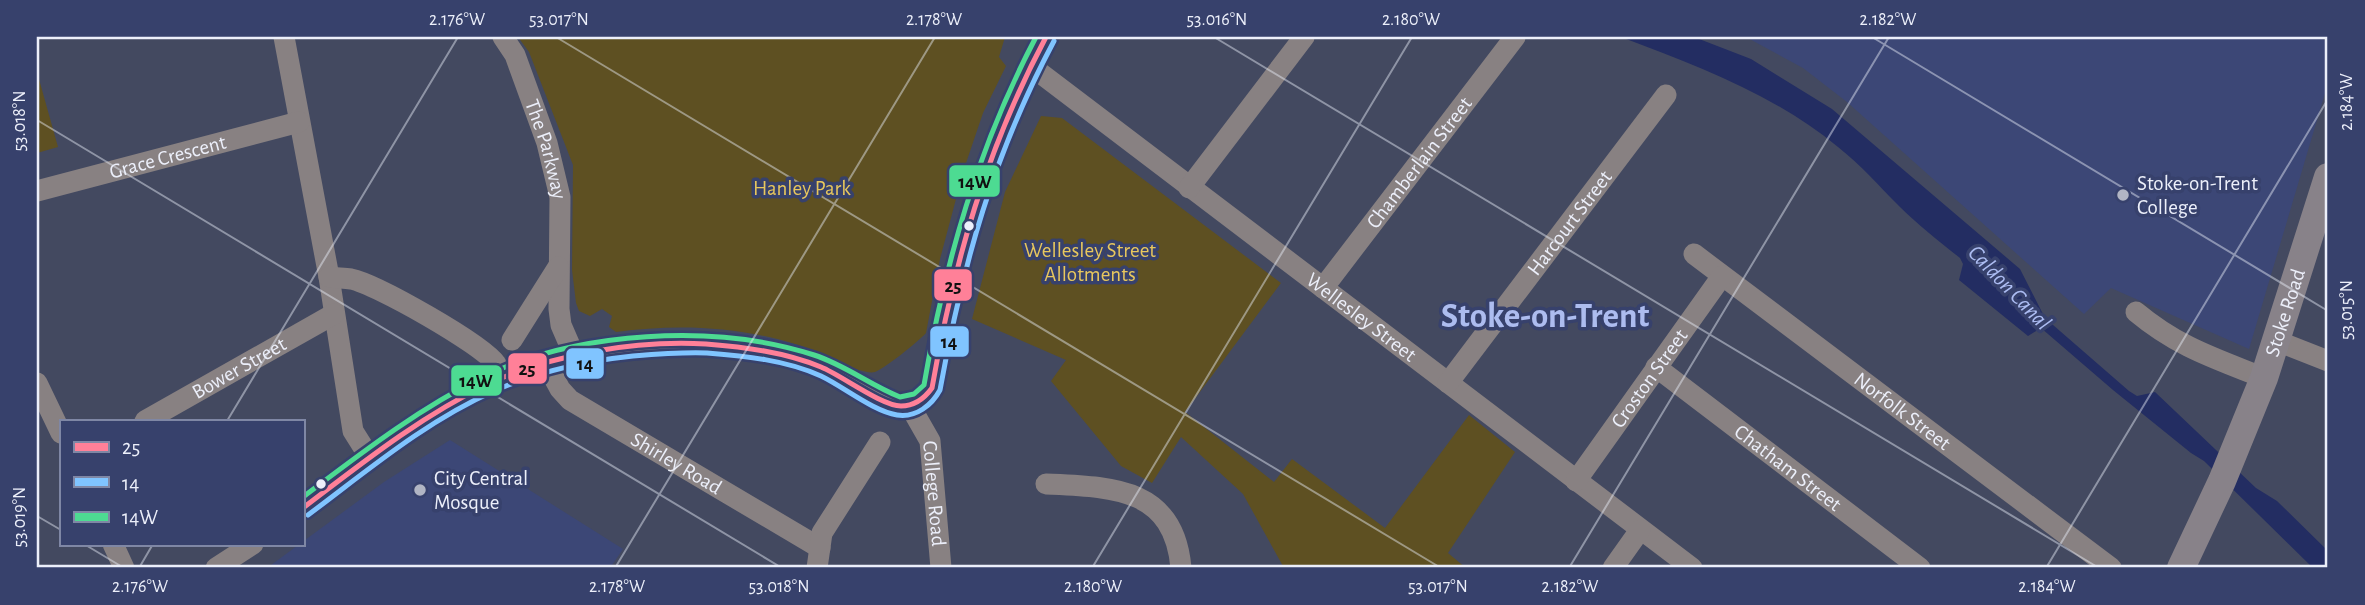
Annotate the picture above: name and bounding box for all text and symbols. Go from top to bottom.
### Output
text: 2.176°W [429,11,485,29]
text: 53.017°N [529,11,589,29]
text: 2.178°W [906,11,962,29]
text: 53.016°N [1187,11,1247,29]
text: 2.180°W [1382,11,1440,29]
text: 2.182°W [1860,11,1916,29]
text: 2.184°W [2338,73,2356,131]
text: 53.018°N [11,91,29,151]
street label: Chamberlain Street [1363,93,1476,232]
street label: The Parkway [521,97,570,201]
street label: Grace Crescent [107,132,229,183]
line badge: 14W [948,164,1001,198]
street label: Harcourt Street [1523,166,1616,279]
text: 14W [958,173,993,192]
place label: Stoke-on-Trent College [2137,173,2258,218]
park label: Hanley Park [753,178,851,199]
marker: Stoke-on-Trent College [2115,187,2131,203]
unlabelled marker [962,219,976,233]
park label: Wellesley Street Allotments [1024,240,1156,285]
water label: Caldon Canal [1963,241,2055,335]
street label: Stoke Road [2262,266,2309,359]
line badge: 25 [933,268,973,302]
street label: Wellesley Street [1302,269,1420,366]
text: 25 [944,277,962,296]
text: 53.015°N [2338,280,2356,340]
district label: Stoke-on-Trent [1441,299,1650,334]
line badge: 14 [929,325,970,358]
street label: Croston Street [1607,325,1692,432]
street label: Bower Street [189,333,290,403]
text: 14 [941,333,958,352]
line badge: 14 [565,347,605,380]
line badge: 25 [507,352,548,385]
text: 14 [577,355,594,374]
text: 25 [518,360,536,379]
line badge: 14W [450,364,503,397]
street label: Norfolk Street [1850,368,1955,455]
text: 14W [459,372,494,391]
legend [60,420,304,546]
street label: Chatham Street [1730,421,1845,515]
street label: Shirley Road [627,429,725,498]
text: 25 [122,437,140,458]
street label: College Road [919,440,949,547]
place label: City Central Mosque [434,468,528,513]
text: 14 [122,473,139,494]
unlabelled marker [314,477,328,491]
marker: City Central Mosque [412,482,428,498]
text: 53.019°N [11,487,29,547]
text: 14W [122,507,158,528]
text: 2.176°W [112,578,168,596]
text: 2.178°W [589,578,645,596]
text: 53.018°N [749,578,809,596]
text: 2.180°W [1064,578,1122,596]
text: 53.017°N [1408,578,1468,596]
text: 2.182°W [1542,578,1598,596]
text: 2.184°W [2018,578,2076,596]

